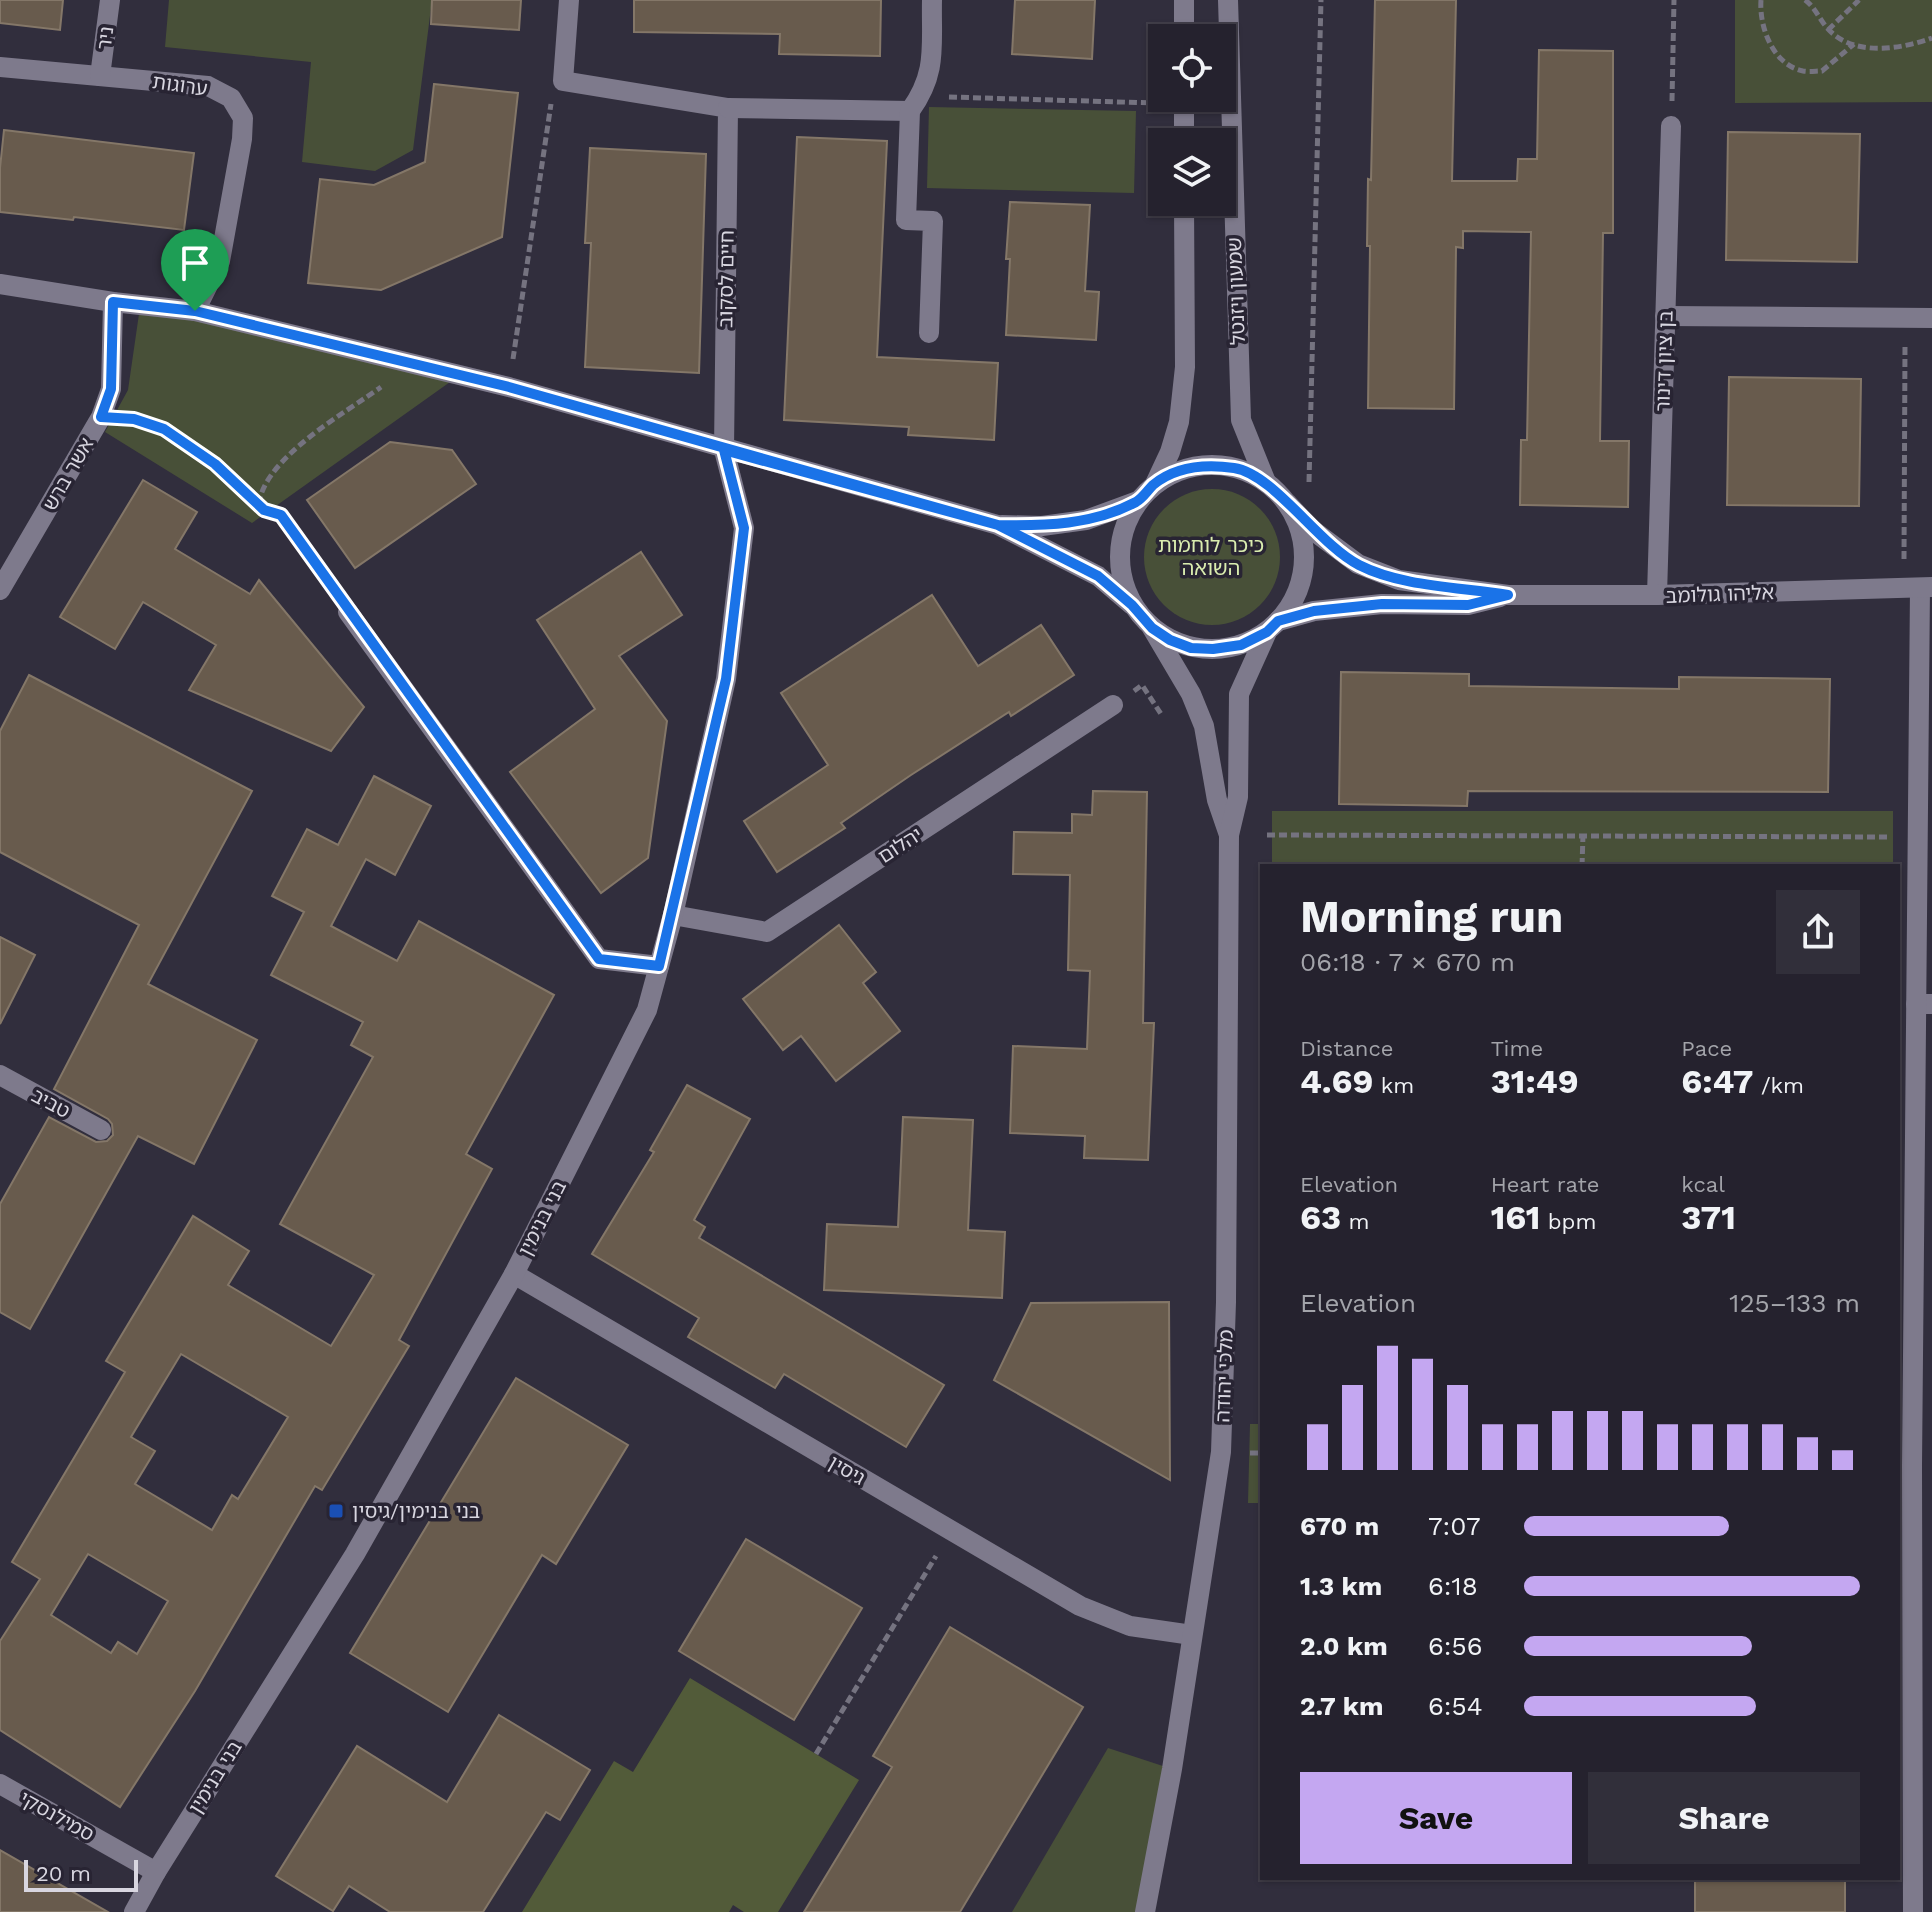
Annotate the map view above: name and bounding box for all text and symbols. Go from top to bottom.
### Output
map controls [1148,24,1236,216]
button: locate [1148,24,1236,112]
street label: ניר [92,25,118,51]
street label: ערוגות [151,69,209,101]
button: layers [1148,128,1236,216]
pin [161,229,229,311]
street label: חיים לסקוב [713,230,739,328]
street label: שמעון ויזנטל [1222,237,1250,345]
icon: arrive [173,241,217,285]
street label: בן ציון דינור [1650,310,1678,412]
street label: אשר ברש [38,433,98,515]
park label: כיכר לוחמות השואה [1158,533,1264,580]
street label: אליהו גולומב [1665,580,1775,608]
street label: יהלום [873,822,927,868]
button: share [1776,890,1860,974]
text: Morning run [1300,891,1563,943]
text: 06:18 · 7 × 670 m [1300,947,1515,977]
text: Distance [1300,1036,1394,1061]
text: Time [1491,1036,1543,1061]
text: Pace [1681,1036,1732,1061]
text: 4.69 [1300,1061,1373,1101]
text: 31:49 [1491,1061,1579,1101]
text: 6:47 [1681,1061,1753,1101]
text: km [1373,1073,1414,1098]
text: /km [1753,1073,1804,1098]
street label: טביב [28,1083,74,1123]
text: Elevation [1300,1172,1398,1197]
text: Heart rate [1491,1172,1599,1197]
text: kcal [1681,1172,1725,1197]
street label: בני בנימין [513,1176,571,1260]
text: 63 [1300,1197,1341,1237]
text: 161 [1491,1197,1540,1237]
text: 371 [1681,1197,1736,1237]
text: m [1341,1209,1370,1234]
text: bpm [1540,1209,1596,1234]
text: Elevation [1300,1288,1416,1318]
text: 125–133 m [1729,1288,1860,1318]
street label: מלכי יהודה [1210,1329,1238,1423]
street label: גיסין [825,1450,870,1490]
place label: בני בנימין/גיסין [352,1499,480,1523]
marker: בני בנימין/גיסין [327,1502,345,1520]
text: 670 m [1300,1511,1379,1541]
text: 7:07 [1428,1511,1481,1541]
text: 1.3 km [1300,1571,1382,1601]
text: 6:18 [1428,1571,1478,1601]
text: 2.0 km [1300,1631,1388,1661]
text: 6:56 [1428,1631,1482,1661]
text: 2.7 km [1300,1691,1383,1721]
text: 6:54 [1428,1691,1483,1721]
street label: בני בנימין [183,1736,247,1818]
button: Save [1300,1772,1572,1864]
button: Share [1588,1772,1860,1864]
street label: סמילנסקי [16,1786,98,1846]
scale bar [24,1856,138,1892]
text: 20 m [36,1861,91,1886]

